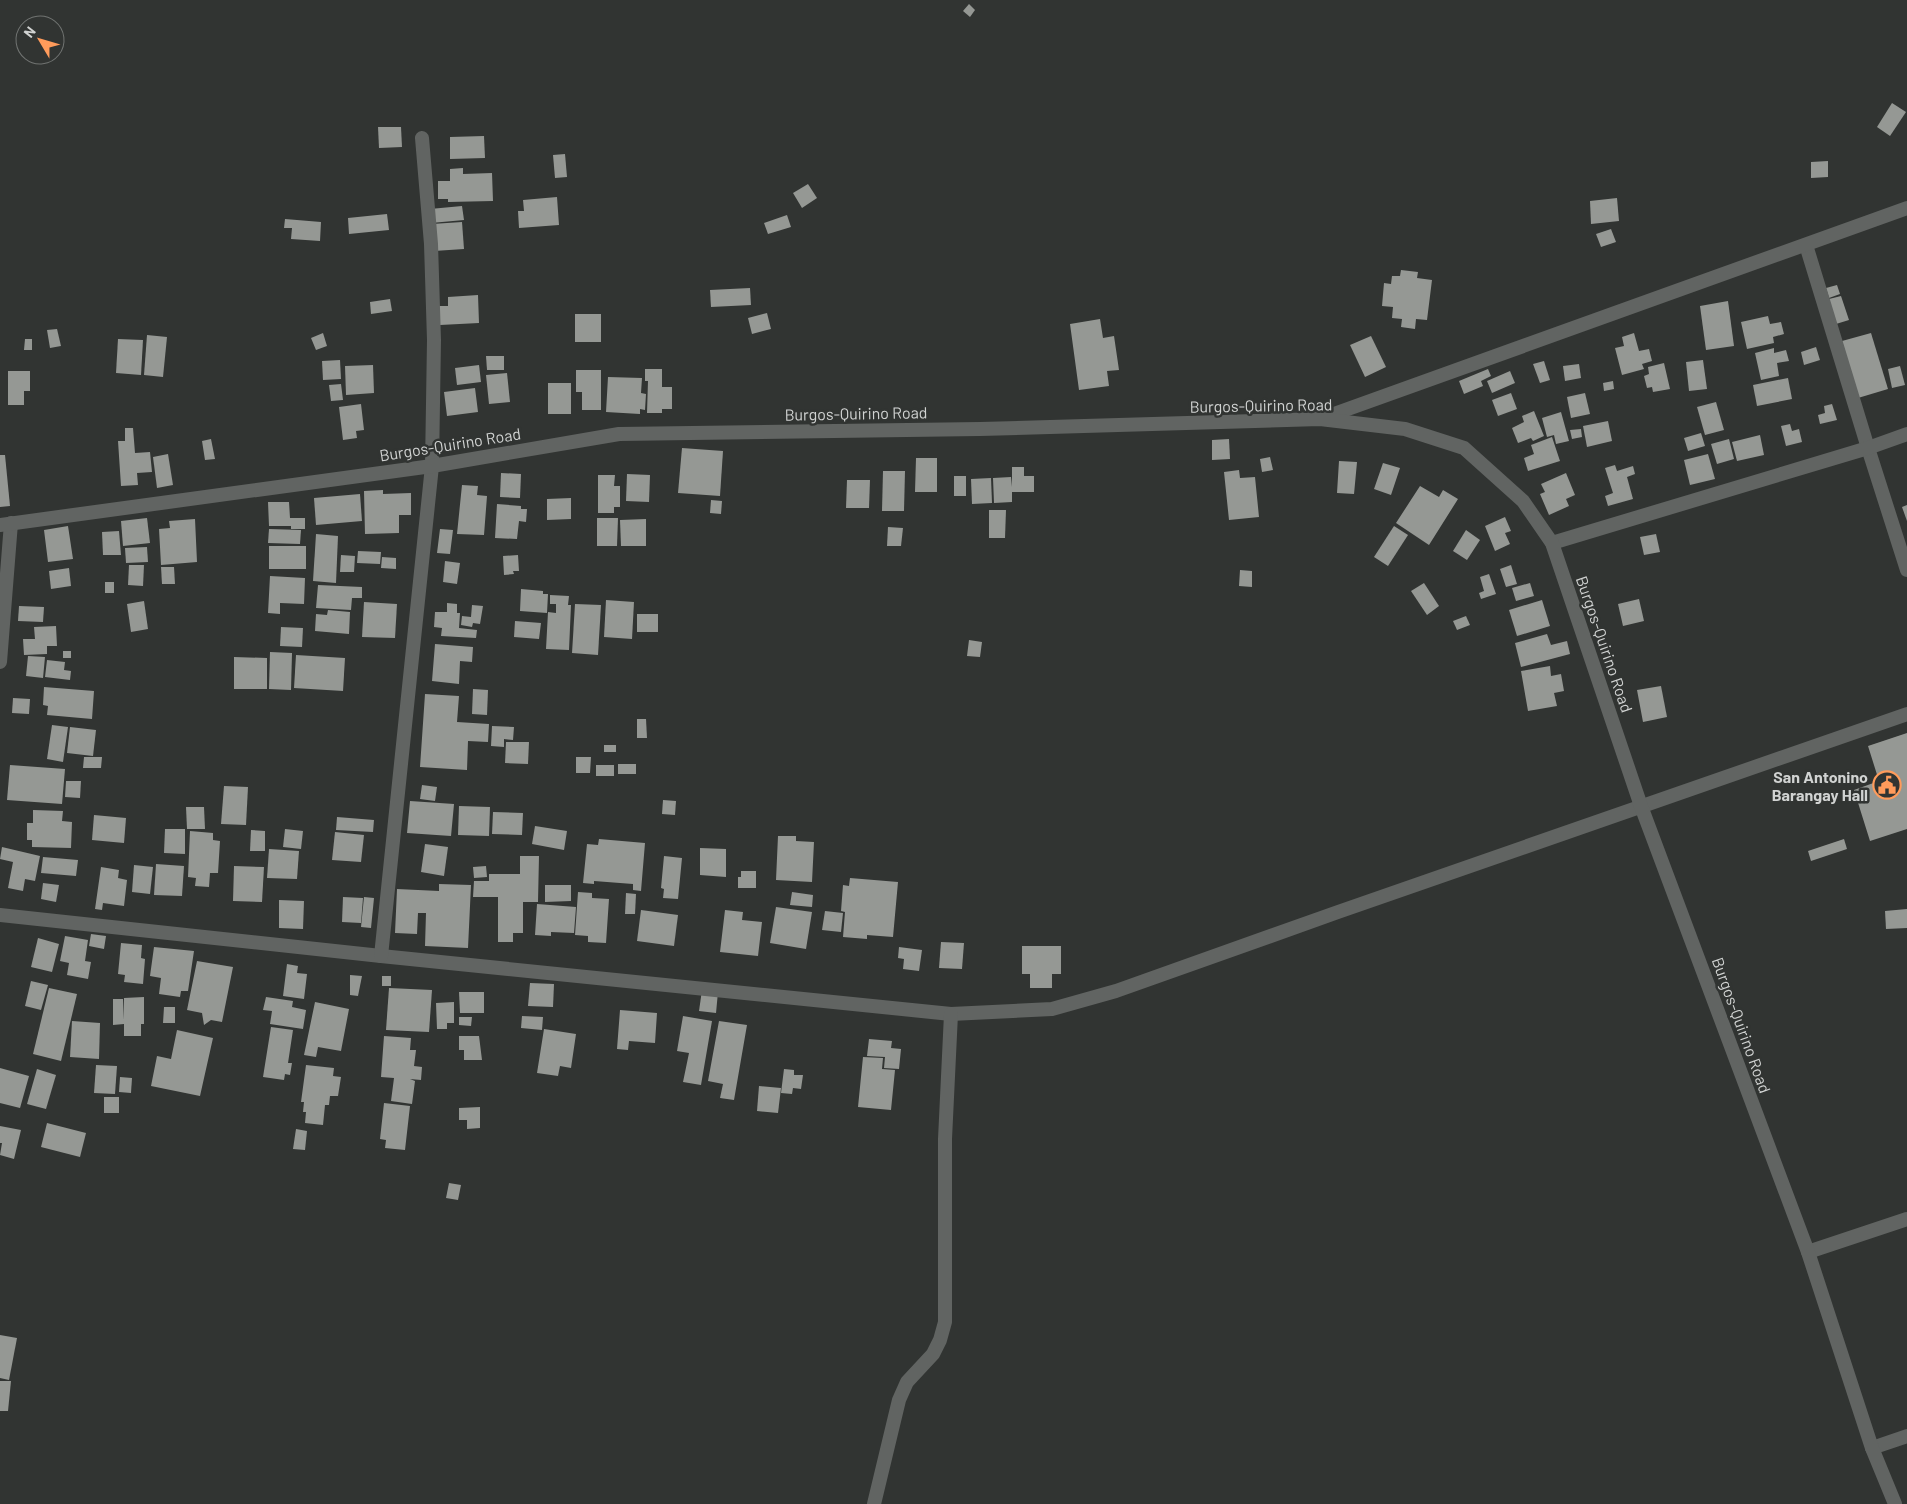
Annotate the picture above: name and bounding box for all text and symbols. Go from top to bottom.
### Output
north arrow [15,15,65,65]
text: N [20,23,39,41]
street label: Burgos-Quirino Road [1189,394,1333,416]
street label: Burgos-Quirino Road [784,402,928,424]
street label: Burgos-Quirino Road [378,423,522,465]
street label: Burgos-Quirino Road [1573,573,1637,715]
place label: San Antonino Barangay Hall [1772,767,1868,804]
public building icon: San Antonino Barangay Hall [1872,770,1902,800]
street label: Burgos-Quirino Road [1709,955,1775,1095]

